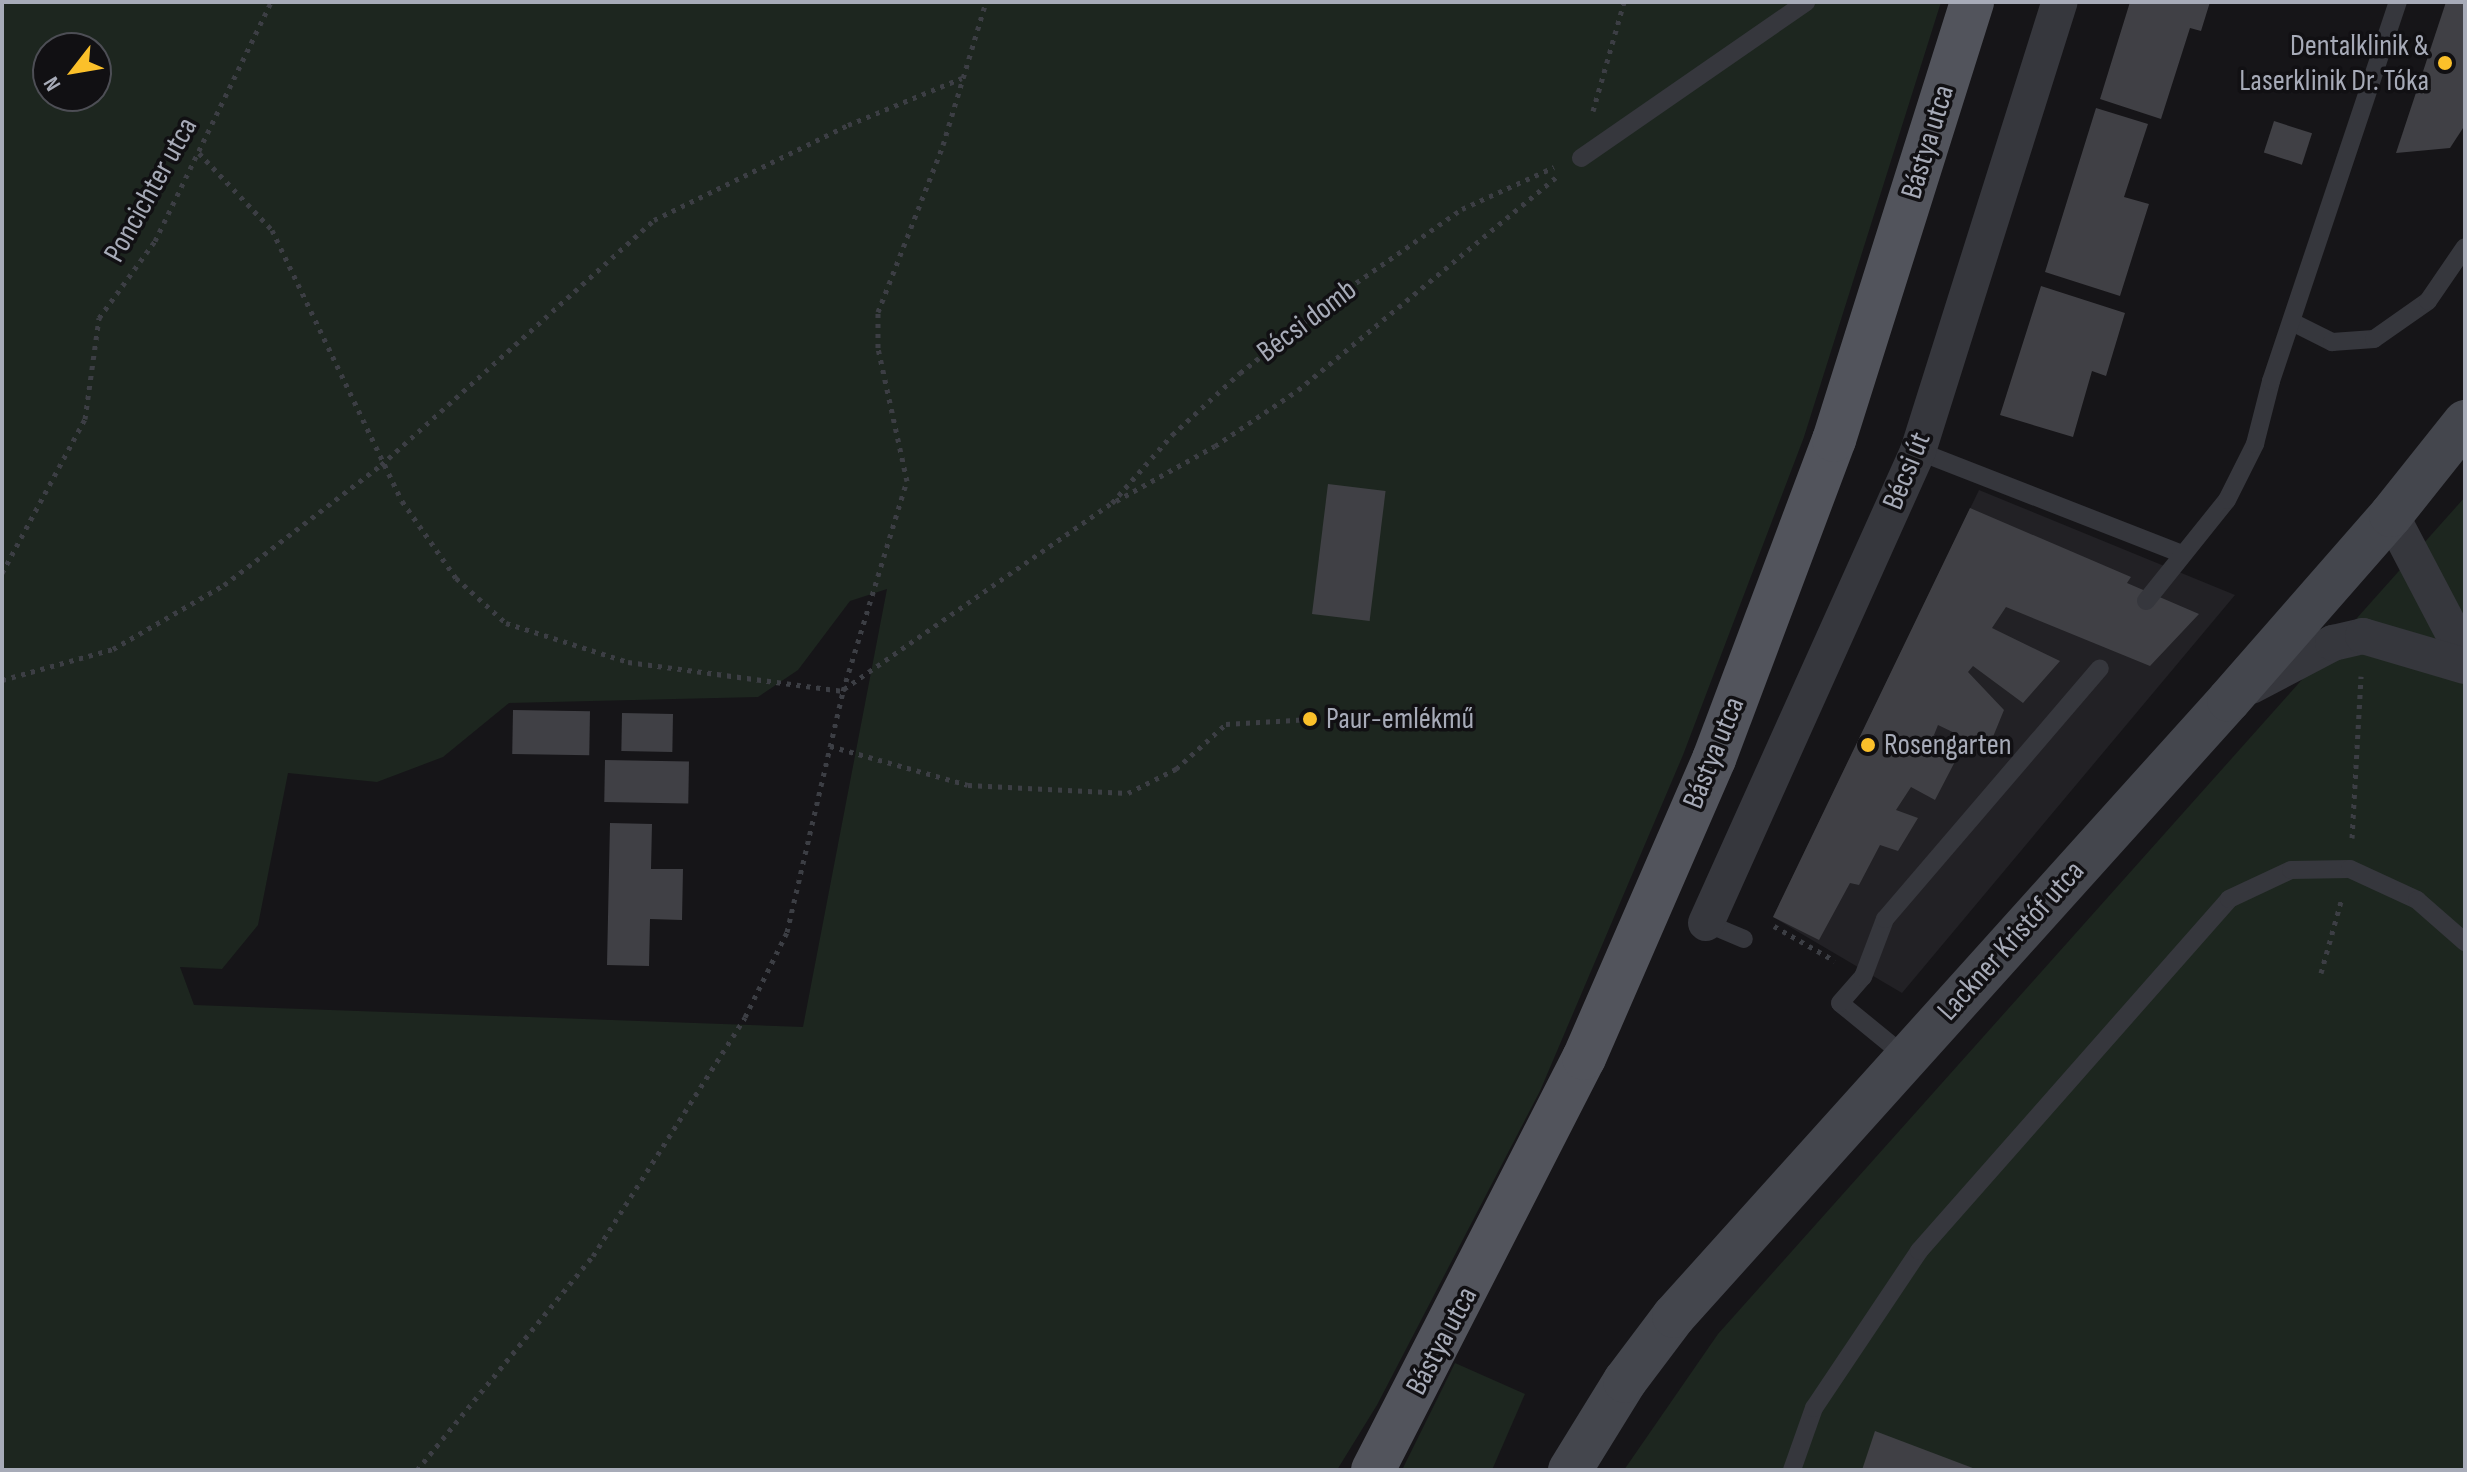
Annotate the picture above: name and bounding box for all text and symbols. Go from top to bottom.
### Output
place label: Dentalklinik & Laserklinik Dr. Tóka [2239,28,2429,98]
north arrow [32,32,112,112]
marker: Dentalklinik & Laserklinik Dr. Tóka [2436,54,2454,72]
text: N [38,72,67,96]
street label: Bástya utca [1894,81,1962,203]
street label: Poncichter utca [97,112,205,268]
street label: Bécsi domb [1250,272,1364,370]
street label: Bécsi út [1875,427,1939,515]
street label: Bástya utca [1675,692,1753,814]
place label: Paur-emlékmű [1326,701,1474,737]
marker: Paur-emlékmű [1301,710,1319,728]
place label: Rosengarten [1884,727,2012,763]
marker: Rosengarten [1859,736,1877,754]
street label: Lackner Kristóf utca [1930,854,2092,1028]
street label: Bástya utca [1399,1281,1485,1401]

